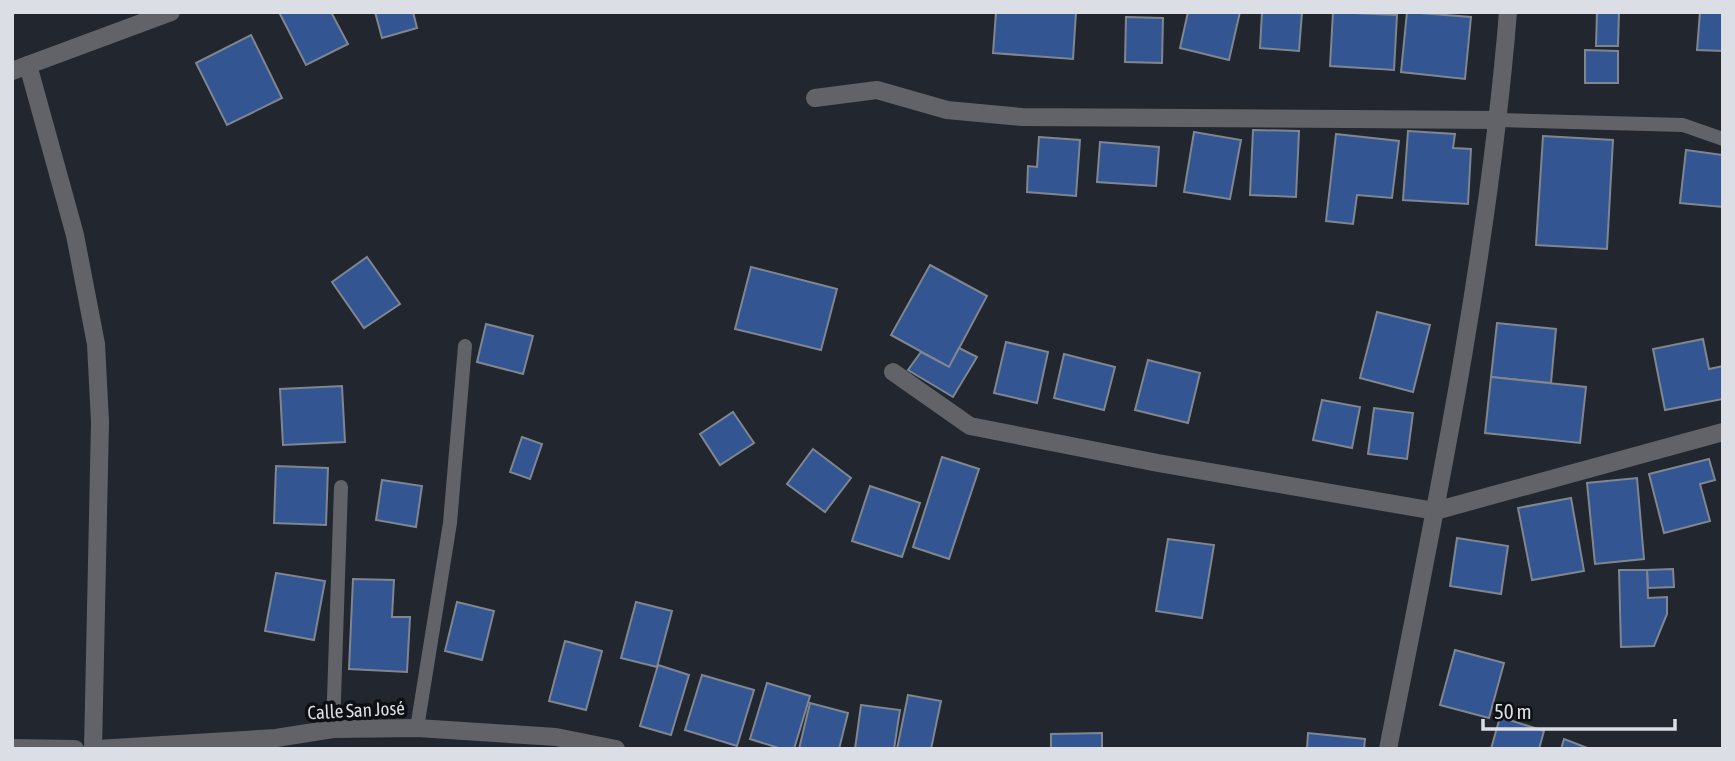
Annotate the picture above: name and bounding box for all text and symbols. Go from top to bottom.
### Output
scale bar [1483,688,1676,732]
street label: Calle San José [307,696,405,724]
text: 50 m [1494,699,1532,723]

